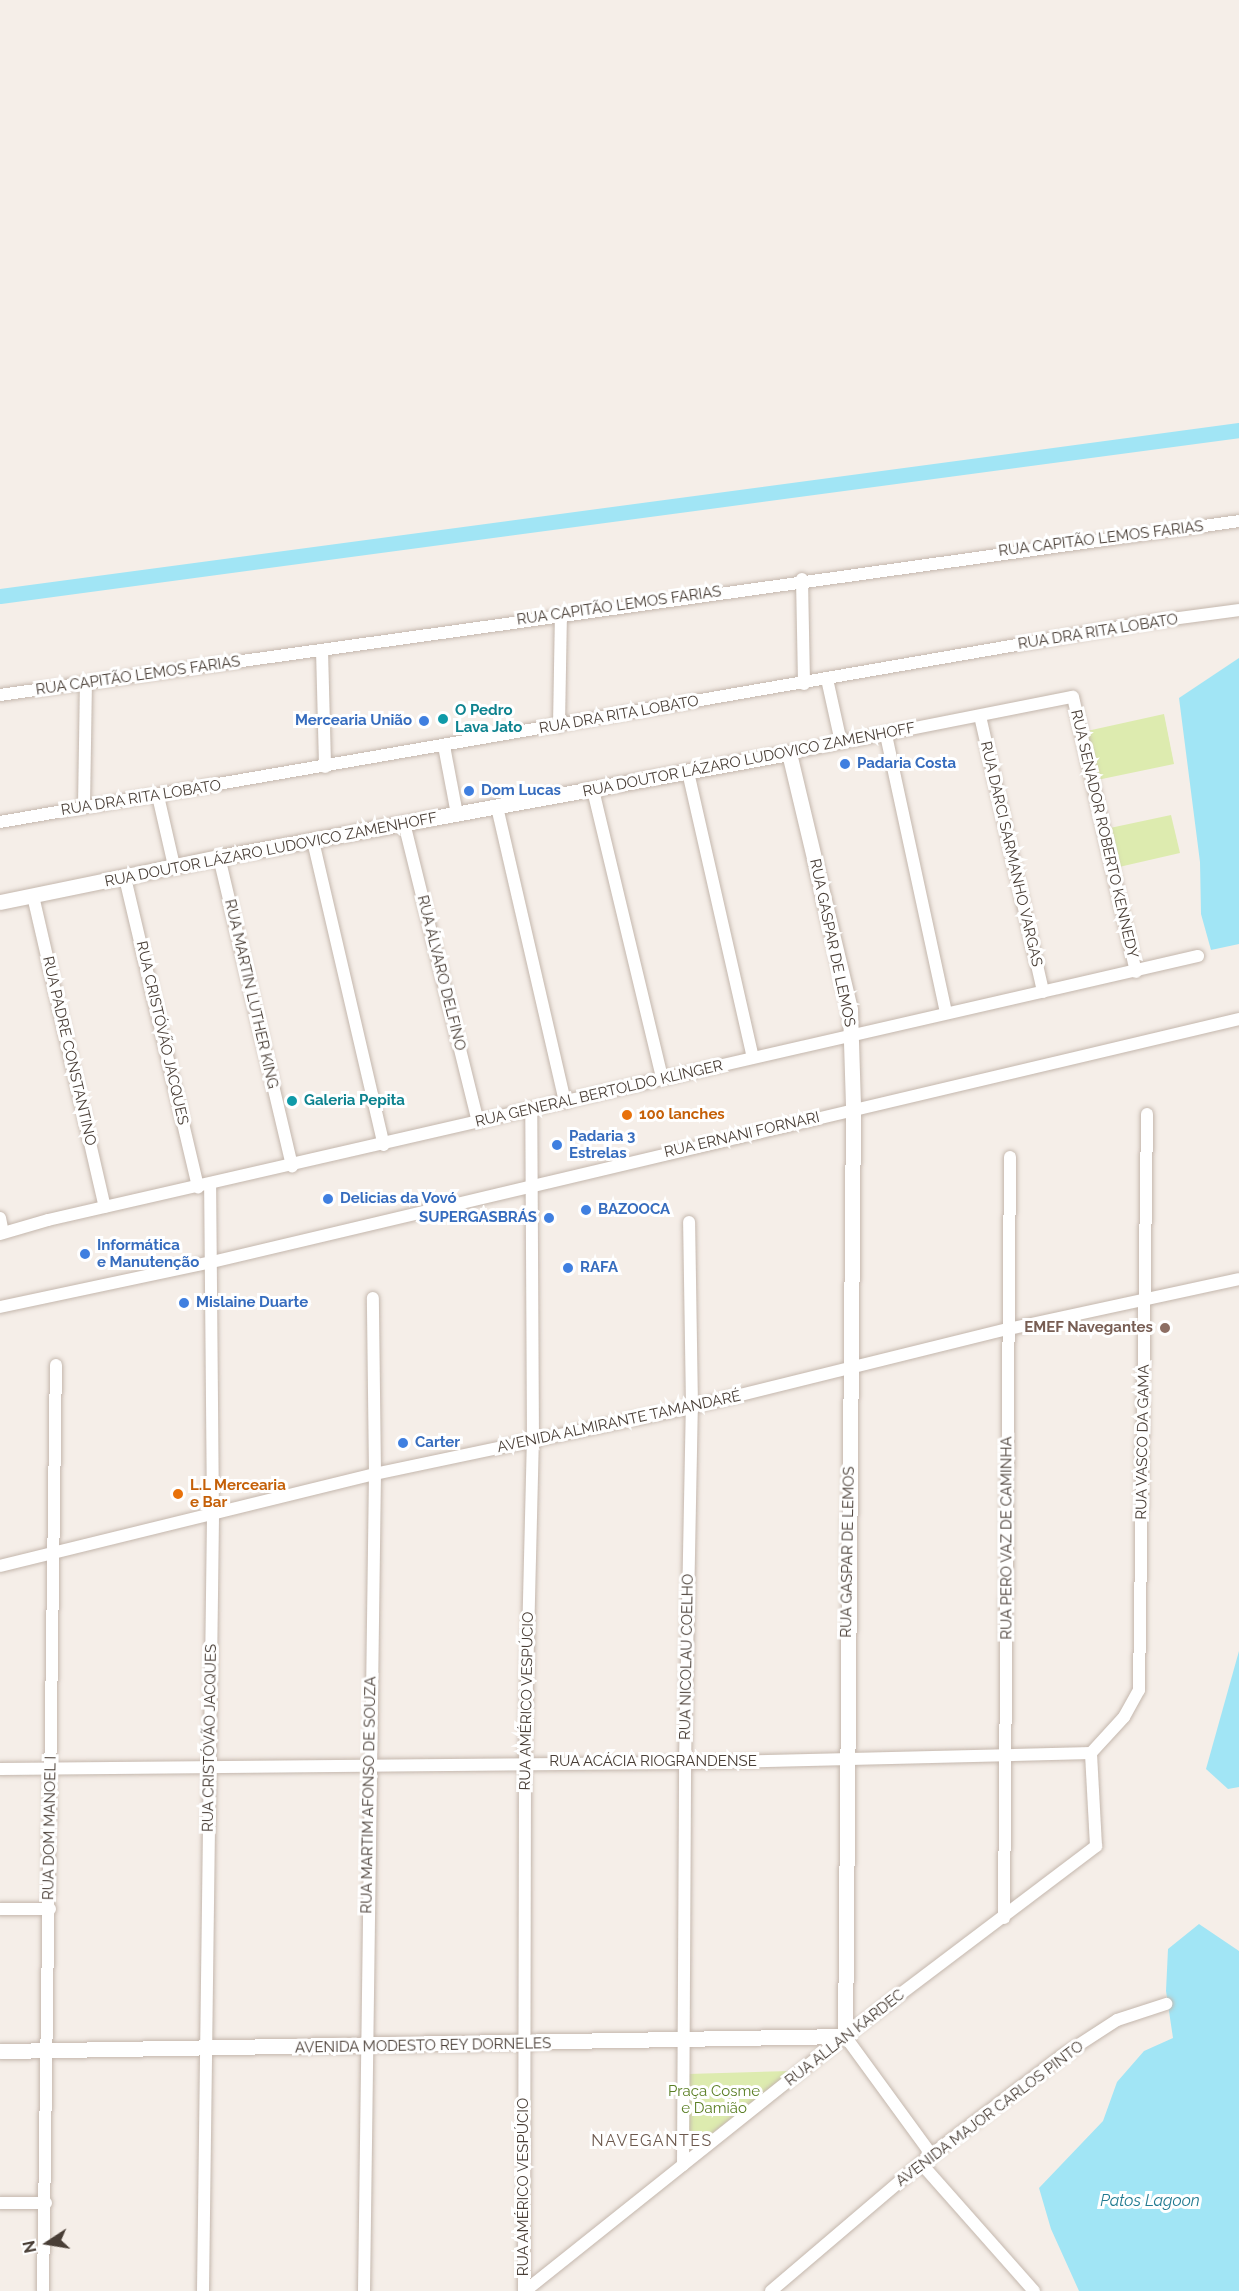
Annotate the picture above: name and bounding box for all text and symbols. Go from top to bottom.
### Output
street label: RUA CAPITÃO LEMOS FARIAS [997,517,1205,561]
street label: RUA CAPITÃO LEMOS FARIAS [515,583,723,629]
street label: RUA DRA RITA LOBATO [1016,610,1180,654]
street label: RUA CAPITÃO LEMOS FARIAS [34,653,242,699]
street label: RUA DRA RITA LOBATO [537,692,701,738]
place label: O Pedro Lava Jato [455,701,523,736]
street label: RUA SENADOR ROBERTO KENNEDY [1067,708,1141,960]
place label: Mercearia União [295,712,412,730]
marker: O Pedro Lava Jato [436,712,450,726]
marker: Mercearia União [417,714,431,728]
street label: RUA DOUTOR LÁZARO LUDOVICO ZAMENHOFF [581,719,917,801]
street label: RUA DARCI SARMANHO VARGAS [976,739,1046,969]
place label: Padaria Costa [857,755,956,773]
marker: Padaria Costa [838,757,852,771]
street label: RUA DRA RITA LOBATO [59,776,223,820]
place label: Dom Lucas [481,782,561,800]
marker: Dom Lucas [462,784,476,798]
street label: RUA DOUTOR LÁZARO LUDOVICO ZAMENHOFF [103,809,439,891]
street label: RUA GASPAR DE LEMOS [805,857,859,1029]
street label: RUA ÁLVARO DELFINO [413,893,469,1053]
street label: RUA MARTIN LUTHER KING [220,897,282,1091]
street label: RUA CRISTÓVÃO JACQUES [132,939,192,1127]
street label: RUA PADRE CONSTANTINO [38,954,100,1148]
street label: RUA GENERAL BERTOLDO KLINGER [473,1057,725,1131]
place label: Galeria Pepita [304,1092,405,1110]
marker: Galeria Pepita [285,1094,299,1108]
place label: 100 lanches [639,1106,725,1124]
marker: 100 lanches [620,1108,634,1122]
street label: RUA ERNANI FORNARI [662,1108,822,1162]
place label: Padaria 3 Estrelas [569,1127,635,1162]
marker: Padaria 3 Estrelas [550,1138,564,1152]
place label: Delicias da Vovó [340,1190,457,1208]
marker: Delicias da Vovó [321,1192,335,1206]
place label: BAZOOCA [598,1201,670,1219]
marker: BAZOOCA [579,1203,593,1217]
place label: SUPERGASBRÁS [419,1209,537,1227]
marker: SUPERGASBRÁS [542,1211,556,1225]
place label: Informática e Manutenção [97,1236,199,1271]
marker: Informática e Manutenção [78,1247,92,1261]
place label: RAFA [580,1259,618,1277]
marker: RAFA [561,1261,575,1275]
place label: Mislaine Duarte [196,1294,308,1312]
marker: Mislaine Duarte [177,1296,191,1310]
place label: EMEF Navegantes [1024,1319,1153,1337]
marker: EMEF Navegantes [1158,1321,1172,1335]
street label: RUA VASCO DA GAMA [1133,1363,1153,1521]
street label: AVENIDA ALMIRANTE TAMANDARÉ [495,1387,743,1457]
place label: Carter [415,1434,460,1452]
marker: Carter [396,1436,410,1450]
street label: RUA PERO VAZ DE CAMINHA [998,1436,1016,1640]
street label: RUA GASPAR DE LEMOS [838,1466,858,1638]
place label: L.L Mercearia e Bar [190,1476,286,1511]
marker: L.L Mercearia e Bar [171,1487,185,1501]
street label: RUA NICOLAU COELHO [677,1574,697,1740]
street label: RUA AMÉRICO VESPÚCIO [516,1611,538,1791]
street label: RUA CRISTÓVÃO JACQUES [199,1643,221,1833]
street label: RUA MARTIM AFONSO DE SOUZA [358,1676,380,1914]
street label: RUA ACÁCIA RIOGRANDENSE [549,1753,757,1771]
street label: RUA DOM MANOEL I [40,1755,60,1901]
street label: RUA ALLAN KARDEC [781,1986,909,2090]
street label: AVENIDA MODESTO REY DORNELES [294,2035,552,2057]
street label: AVENIDA MAJOR CARLOS PINTO [892,2037,1088,2191]
park label: Praça Cosme e Damião [668,2082,760,2117]
street label: RUA AMÉRICO VESPÚCIO [515,2097,533,2277]
district label: NAVEGANTES [591,2131,713,2151]
water label: Patos Lagoon [1100,2191,1200,2211]
north arrow [18,2213,78,2273]
text: N [19,2239,40,2255]

